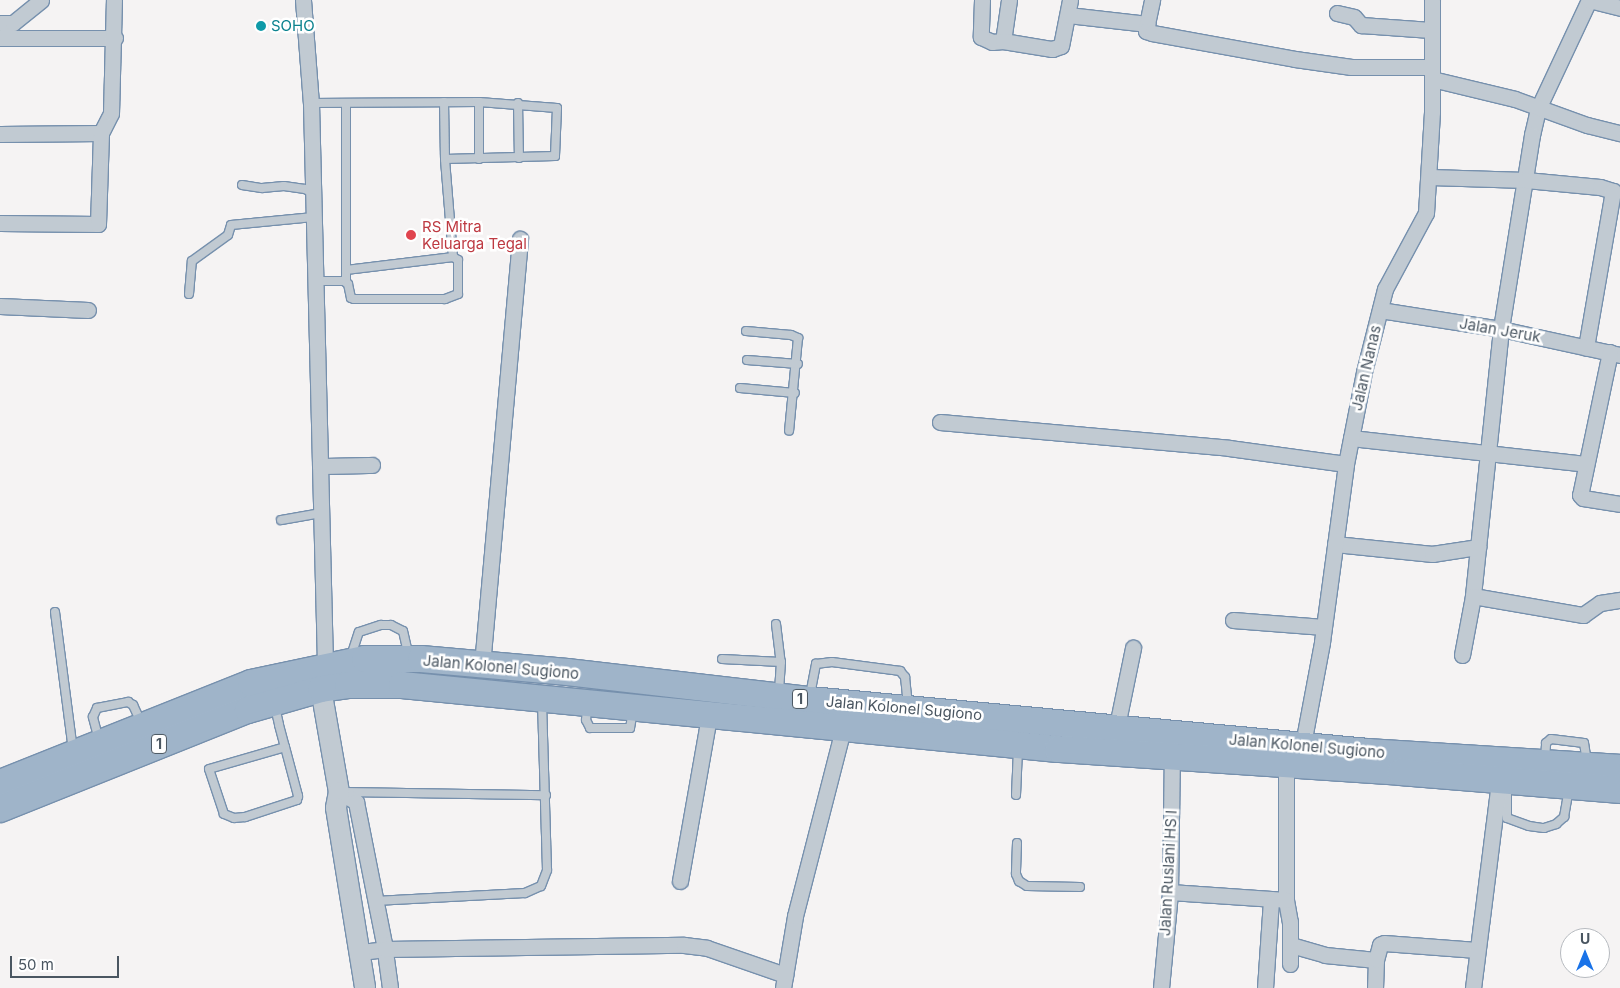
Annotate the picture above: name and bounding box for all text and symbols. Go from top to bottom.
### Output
place label: SOHO [271,17,315,35]
marker: SOHO [255,20,267,32]
place label: RS Mitra Keluarga Tegal [422,217,527,252]
marker: RS Mitra Keluarga Tegal [404,228,418,242]
street label: Jalan Jeruk [1458,314,1542,346]
street label: Jalan Nanas [1347,324,1385,412]
street label: Jalan Kolonel Sugiono [422,651,580,683]
road number: 1 [791,688,809,711]
street label: Jalan Kolonel Sugiono [825,692,983,724]
street label: Jalan Kolonel Sugiono [1228,730,1386,762]
road number: 1 [150,732,168,756]
street label: Jalan Ruslani HS I [1156,809,1180,937]
north arrow [1560,928,1610,978]
text: U [1580,930,1590,947]
scale bar [12,946,121,978]
text: 50 m [18,955,54,974]

